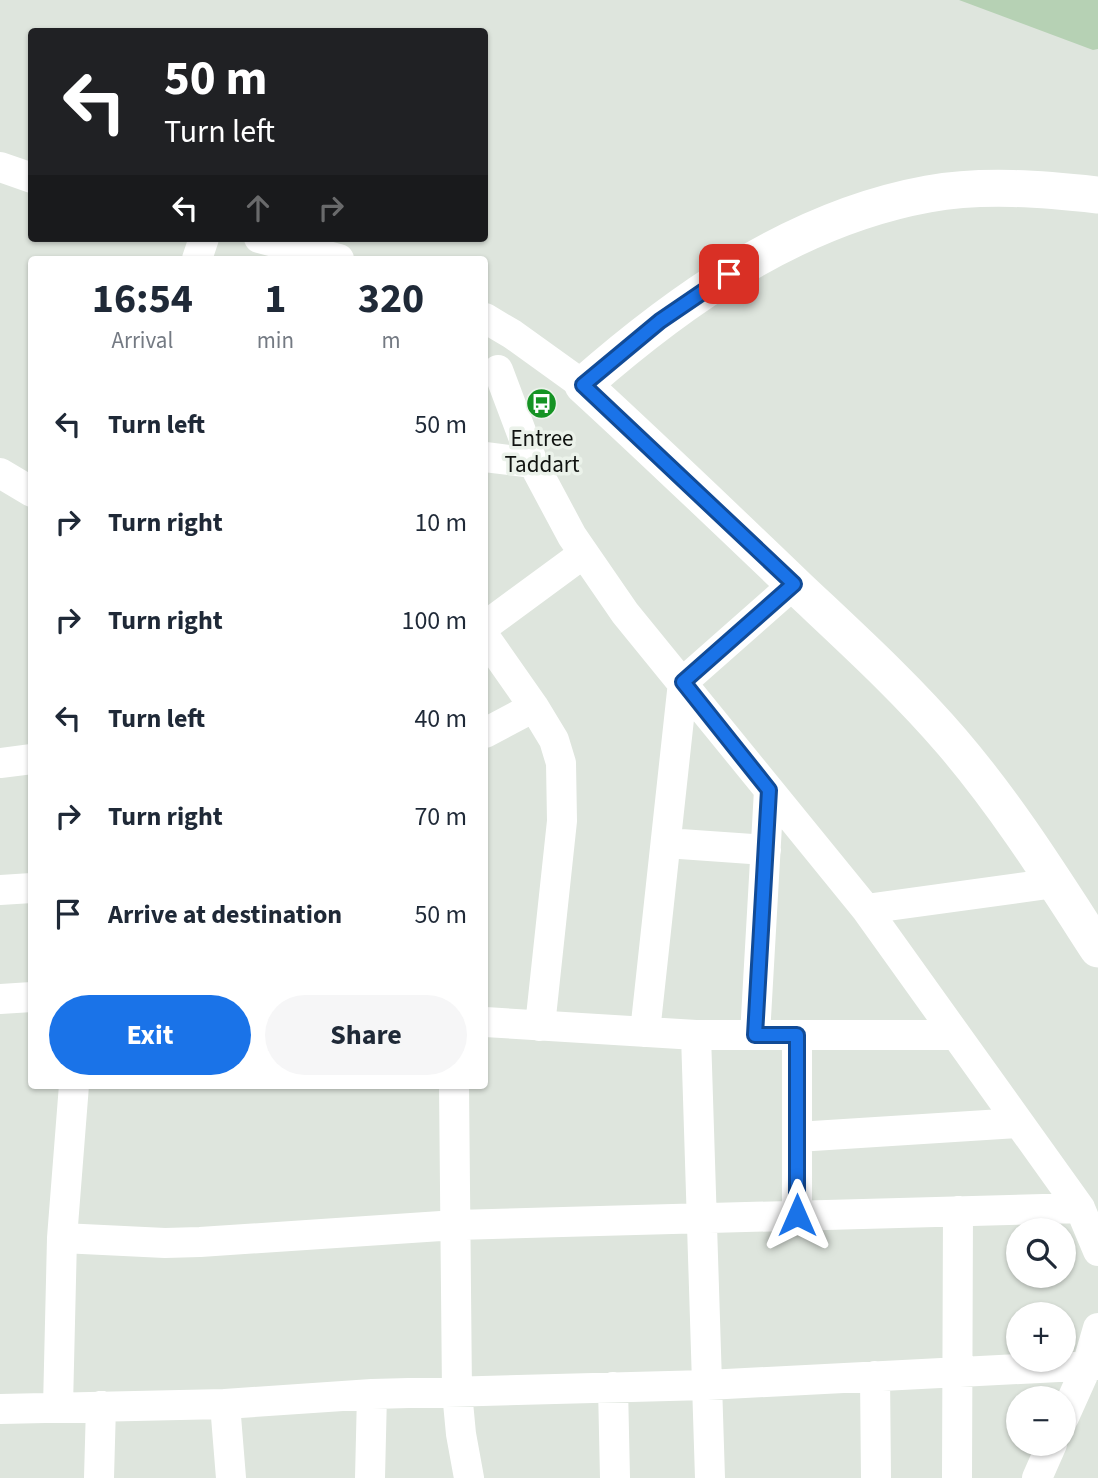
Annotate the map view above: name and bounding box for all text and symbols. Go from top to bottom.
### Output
text: 50 m [164,44,268,114]
icon: left [49,56,140,147]
text: Turn left [164,109,275,155]
icon: left [166,189,204,227]
icon: ahead [239,189,277,227]
icon: right [312,189,350,227]
pin [699,244,759,304]
icon: arrive [710,255,748,293]
text: 16:54 [92,269,193,329]
text: 1 [264,269,286,329]
text: 320 [358,269,424,329]
text: Arrival [111,324,173,357]
text: min [257,324,294,357]
text: m [381,324,401,357]
bus stop icon: Entree Taddart [525,387,559,421]
icon: left [49,405,87,443]
text: Turn left [108,406,205,443]
text: 50 m [414,406,467,443]
place label: Entree Taddart [504,422,580,481]
icon: right [49,503,87,541]
text: Turn right [108,504,223,541]
text: 10 m [414,504,467,541]
icon: right [49,601,87,639]
text: Turn right [108,602,223,639]
text: 100 m [401,602,467,639]
icon: left [49,699,87,737]
text: Turn left [108,700,205,737]
text: 40 m [414,700,467,737]
icon: right [49,797,87,835]
text: Turn right [108,798,223,835]
text: 70 m [414,798,467,835]
icon: arrive [49,895,87,933]
text: Arrive at destination [108,896,342,933]
text: 50 m [414,896,467,933]
button: Exit [49,995,251,1075]
button: Share [265,995,467,1075]
position arrow [760,1178,834,1252]
map controls [1006,1218,1076,1456]
button: search [1006,1218,1076,1288]
button: + [1006,1302,1076,1372]
button: − [1006,1386,1076,1456]

